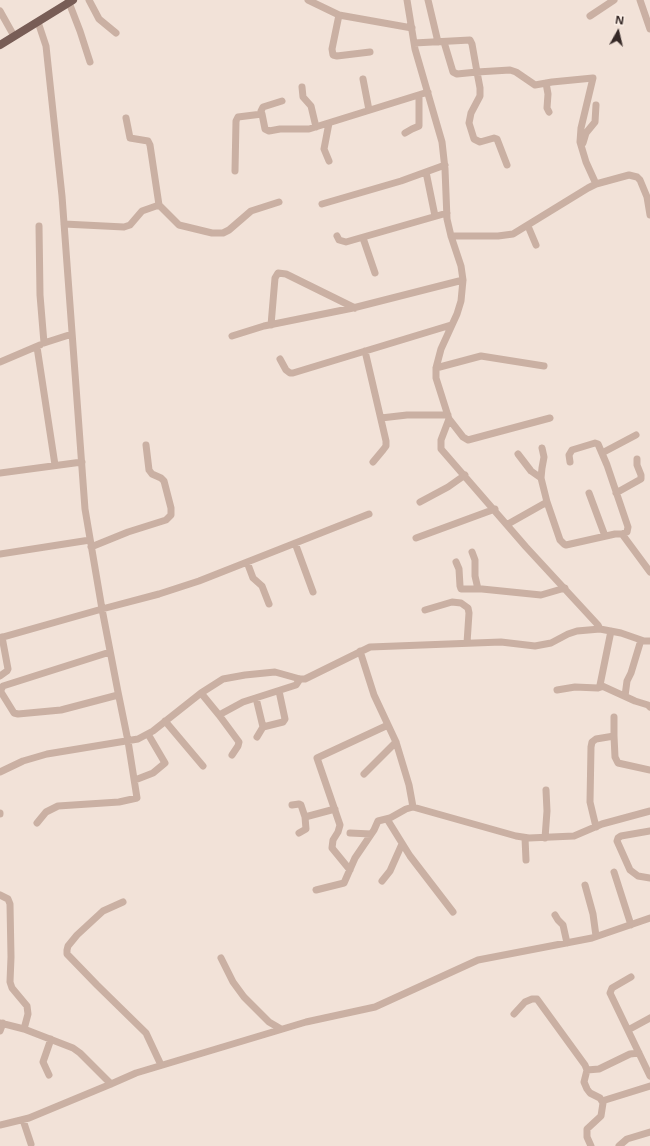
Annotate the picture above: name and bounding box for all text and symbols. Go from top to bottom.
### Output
north arrow [598,12,638,52]
text: N [614,12,625,28]

